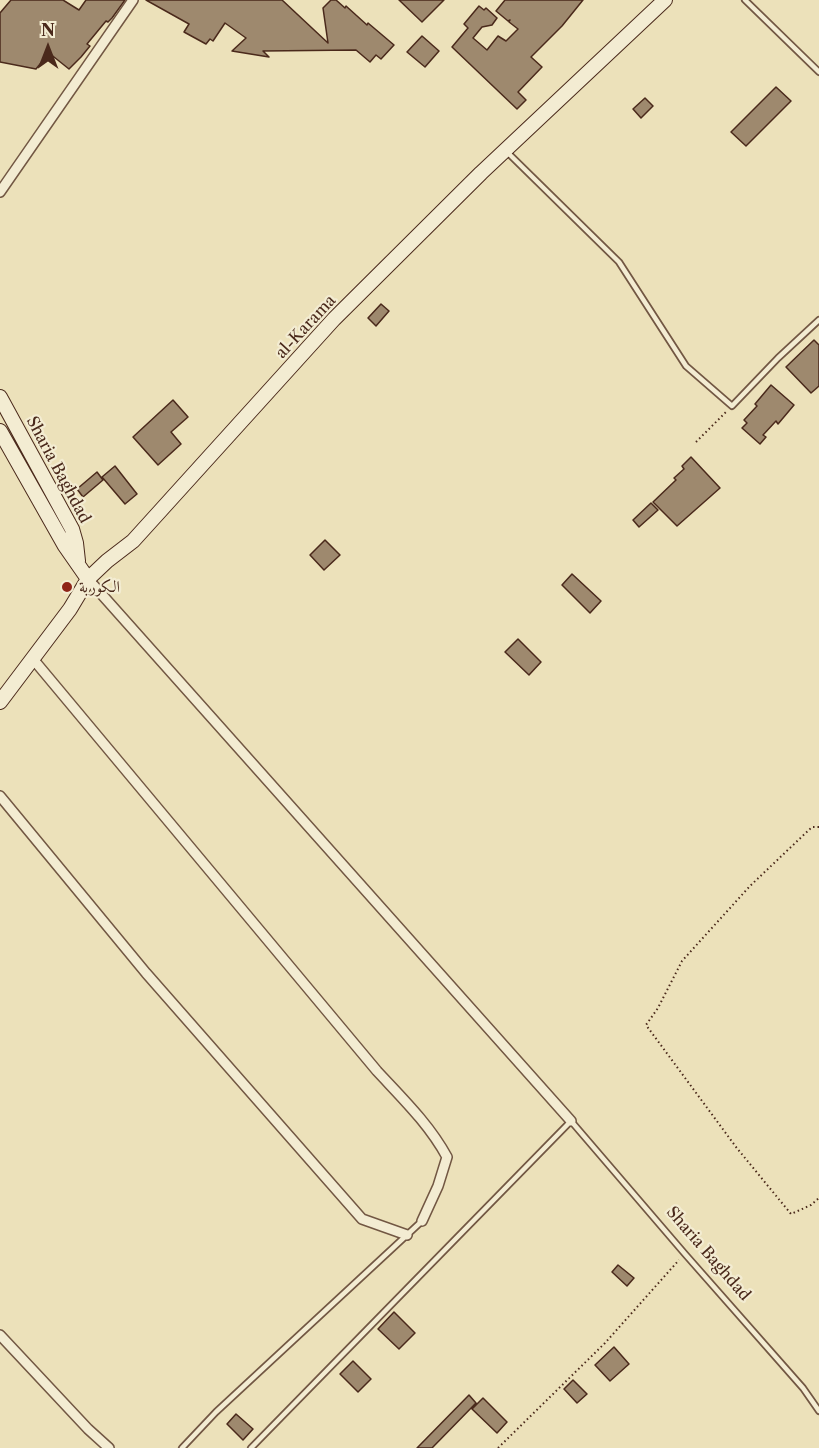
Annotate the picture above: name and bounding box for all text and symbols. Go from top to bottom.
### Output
north arrow [18,18,78,78]
text: N [41,20,55,40]
street label: al-Karama [272,291,340,363]
street label: Sharia Baghdad [22,413,94,527]
place label: الكوربة [79,577,120,597]
marker: الكوربة [60,580,74,594]
street label: Sharia Baghdad [662,1203,754,1305]

